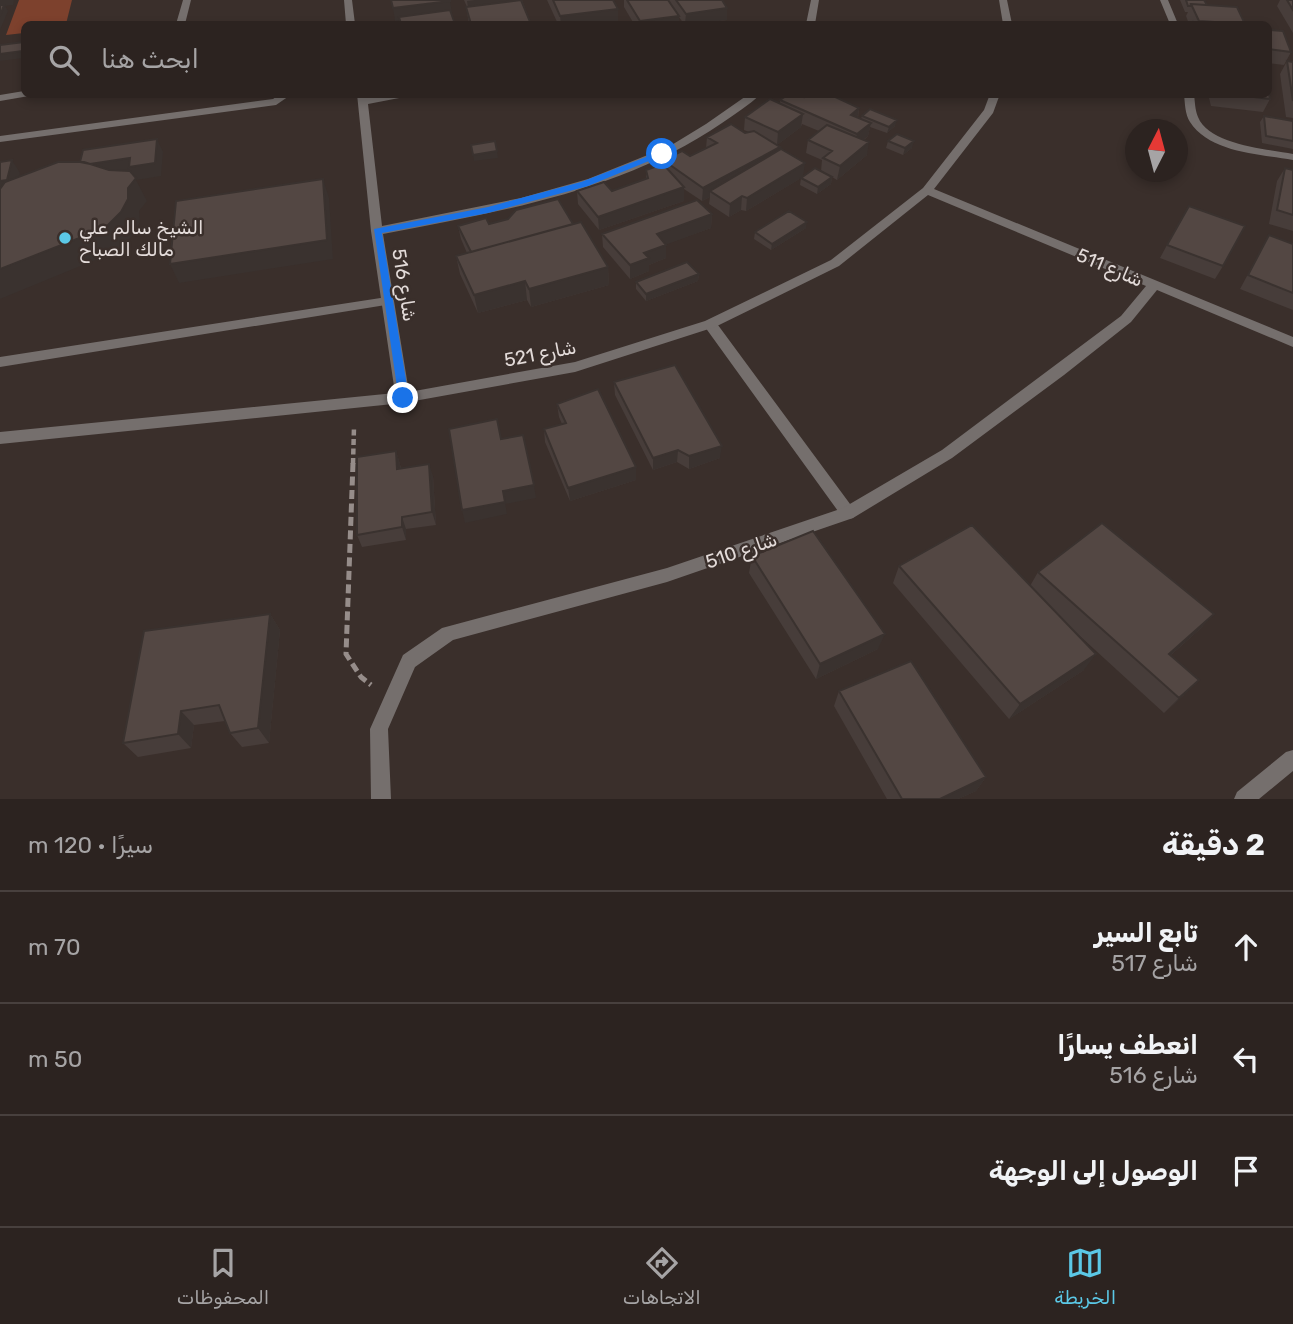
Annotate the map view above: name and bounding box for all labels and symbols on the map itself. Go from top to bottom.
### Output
north arrow [1125,119,1188,182]
route start [646,138,677,169]
place label: الشيخ سالم علي مالك الصباح [79,216,204,263]
marker: الشيخ سالم علي مالك الصباح [57,230,73,246]
street label: شارع 511 [1072,243,1147,294]
street label: شارع 516 [385,247,422,323]
street label: شارع 521 [502,335,579,374]
route end [387,382,418,413]
street label: شارع 510 [702,528,781,575]

